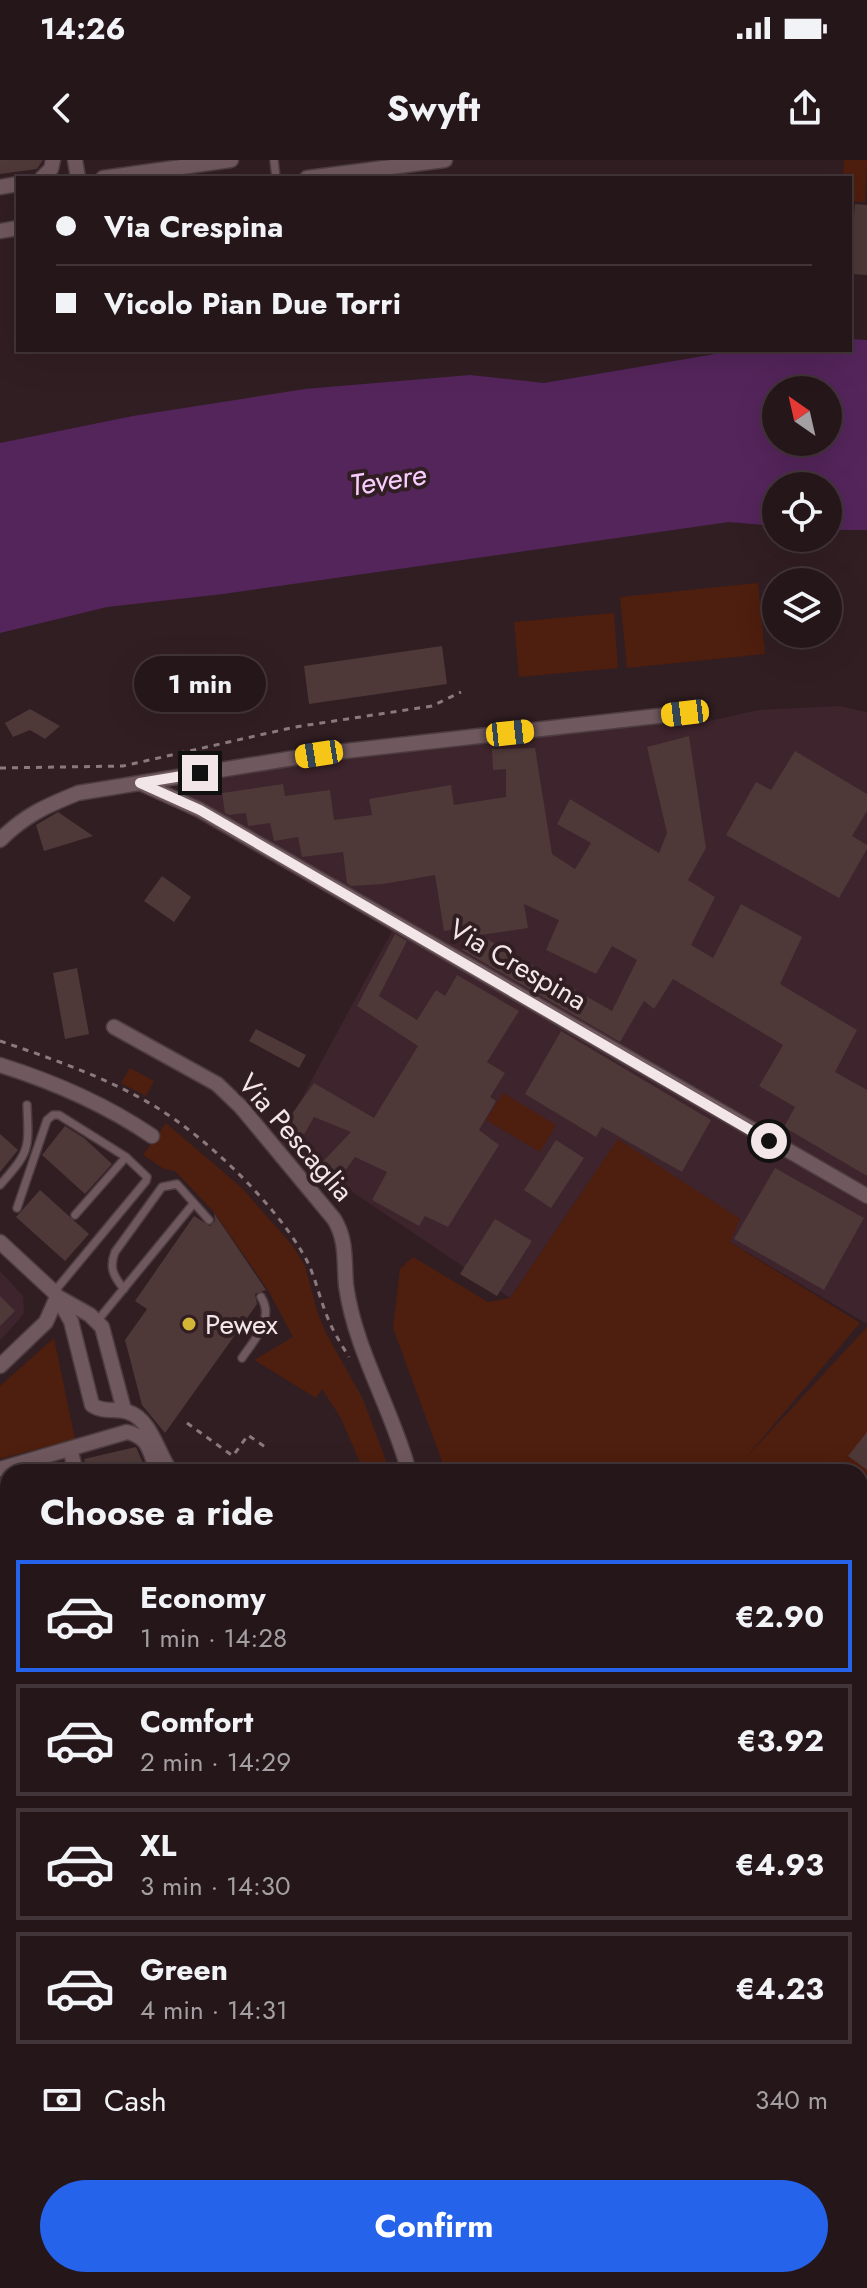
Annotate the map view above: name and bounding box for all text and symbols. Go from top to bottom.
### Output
text: 14:26 [40,7,126,50]
text: Swyft [387,82,480,134]
icon: back [40,86,84,130]
icon: share [783,86,827,130]
text: Via Crespina [104,205,284,248]
text: Vicolo Pian Due Torri [104,282,401,325]
north arrow [762,376,842,456]
map controls [762,376,842,648]
water label: Tevere [347,452,429,507]
button: locate [762,472,842,552]
button: layers [762,568,842,648]
callout: 1 min [134,657,266,713]
text: 1 min [168,665,232,703]
car [660,698,710,728]
car [485,719,535,747]
car [293,738,345,770]
route end [182,755,218,791]
street label: Via Crespina [441,908,594,1020]
street label: Via Pescaglia [228,1064,363,1210]
route start [751,1123,787,1159]
place label: Pewex [205,1304,278,1345]
marker: Pewex [180,1315,198,1333]
text: Choose a ride [40,1486,274,1538]
text: Economy [140,1576,266,1619]
icon: car [44,1580,116,1652]
text: €2.90 [735,1595,824,1638]
text: 1 min · 14:28 [140,1619,287,1657]
text: Comfort [140,1700,253,1743]
icon: car [44,1704,116,1776]
text: €3.92 [737,1719,824,1762]
text: 2 min · 14:29 [140,1743,291,1781]
text: XL [140,1824,176,1867]
icon: car [44,1828,116,1900]
text: €4.93 [735,1843,824,1886]
text: 3 min · 14:30 [140,1867,291,1905]
text: Green [140,1948,228,1991]
icon: car [44,1952,116,2024]
text: €4.23 [735,1967,824,2010]
text: 4 min · 14:31 [140,1991,288,2029]
icon: cash [40,2078,84,2122]
text: Cash [104,2079,167,2122]
text: 340 m [755,2081,828,2119]
button: Confirm [40,2180,828,2272]

